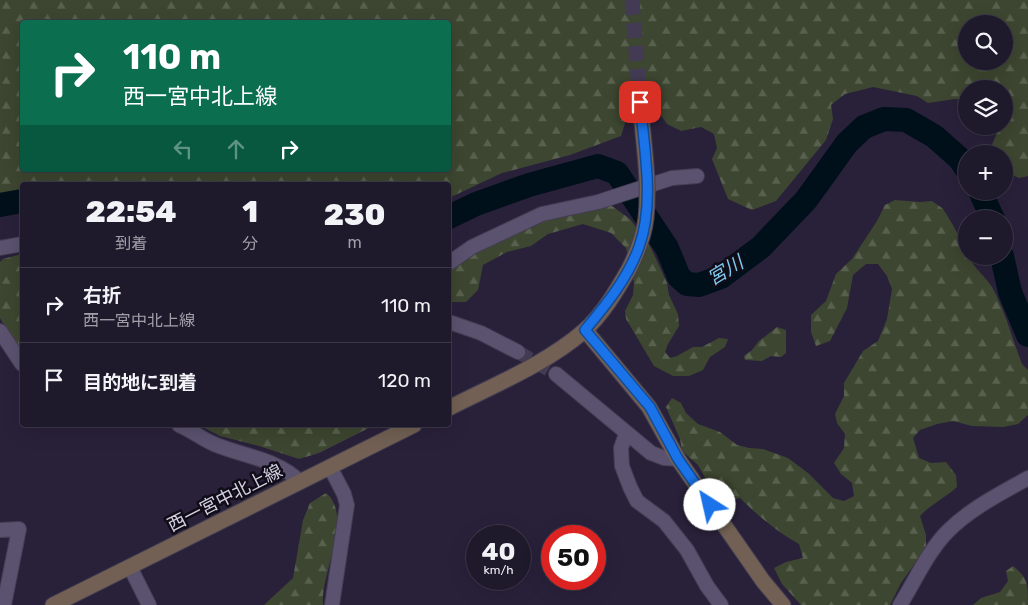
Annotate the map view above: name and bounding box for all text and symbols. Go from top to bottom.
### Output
map controls [958,15,1013,265]
button: search [958,15,1013,70]
text: 110 m [123,36,221,78]
icon: right [40,40,105,105]
button: layers [958,80,1013,135]
pin [619,81,661,123]
text: 西一宮中北上線 [123,83,277,110]
icon: arrive [626,88,654,116]
icon: left [169,135,197,163]
icon: ahead [222,135,250,163]
icon: right [275,135,303,163]
button: + [958,145,1013,200]
text: 22:54 [86,194,177,230]
text: 1 [242,194,258,230]
text: 230 [324,197,385,233]
button: − [958,210,1013,265]
text: m [347,233,362,252]
text: 到着 [115,234,147,253]
text: 分 [242,234,258,253]
water label: 宮川 [703,250,749,290]
text: 右折 [83,284,121,307]
icon: right [40,291,68,319]
text: 110 m [381,294,431,317]
text: 西一宮中北上線 [83,311,195,330]
icon: arrive [40,366,68,394]
text: 120 m [378,369,431,392]
text: 目的地に到着 [83,371,197,394]
street label: 西一宮中北上線 [164,460,286,536]
position arrow [683,478,735,530]
speed limit sign: 50 [541,525,606,590]
text: 40 [481,537,516,566]
text: km/h [484,563,513,577]

